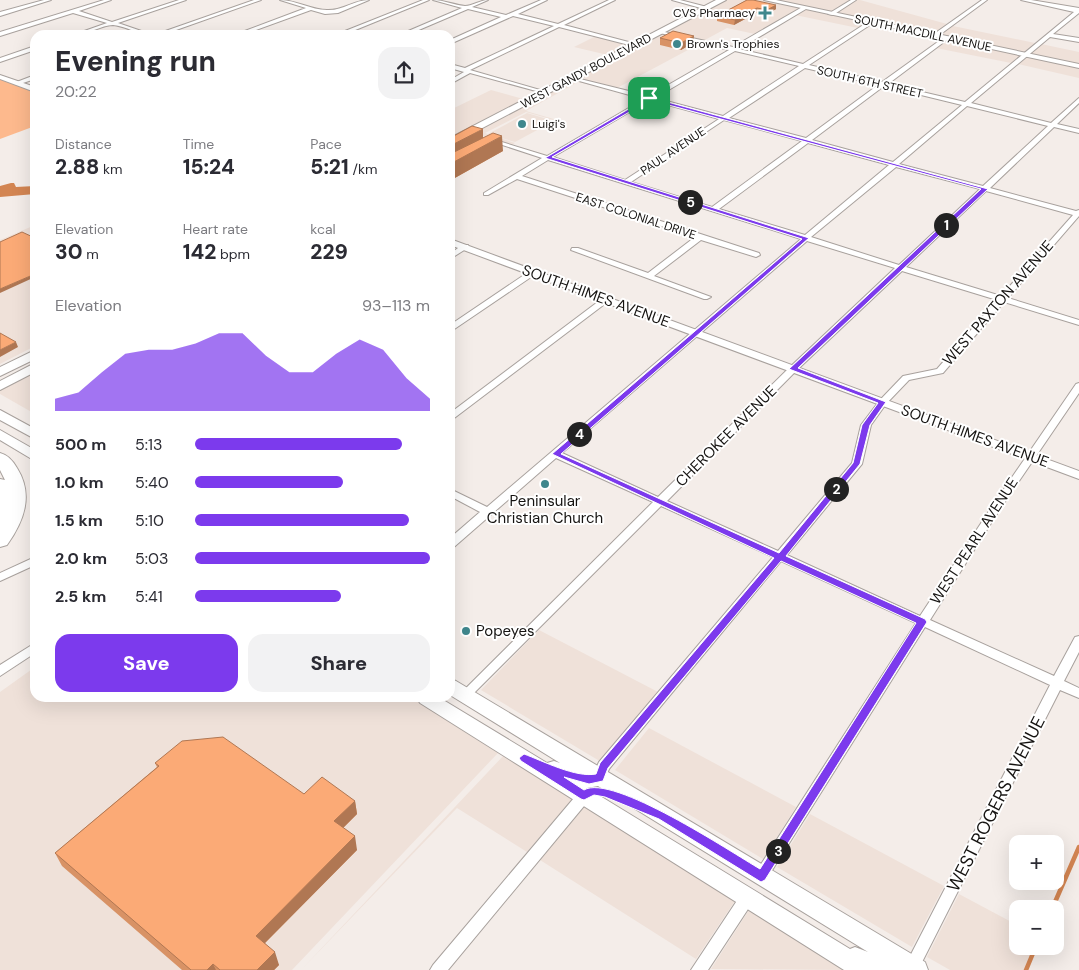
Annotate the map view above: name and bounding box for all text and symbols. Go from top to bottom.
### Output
place label: CVS Pharmacy [673,5,755,21]
marker: CVS Pharmacy [759,7,771,19]
street label: SOUTH MACDILL AVENUE [853,11,993,55]
street label: WEST GANDY BOULEVARD [518,30,654,112]
place label: Brown's Trophies [687,36,779,52]
marker: Brown's Trophies [671,38,683,50]
text: Evening run [55,43,216,80]
button: share [378,47,430,99]
street label: SOUTH 6TH STREET [815,62,925,102]
pin [628,77,670,119]
text: 20:22 [55,81,97,102]
icon: arrive [635,84,663,112]
place label: Luigi's [532,116,566,132]
marker: Luigi's [516,118,528,130]
street label: PAUL AVENUE [637,123,709,179]
text: Distance [55,135,112,153]
text: Time [183,135,214,153]
text: Pace [310,135,342,153]
text: 2.88 [55,153,99,181]
text: 15:24 [183,153,235,181]
text: 5:21 [310,153,349,181]
text: km [99,160,123,178]
text: /km [349,160,378,178]
street label: EAST COLONIAL DRIVE [574,189,698,243]
pin: 5 [678,190,702,214]
text: 5 [686,193,695,211]
pin: 1 [934,212,958,238]
text: 1 [944,216,949,234]
text: Elevation [55,220,113,238]
text: Heart rate [183,220,248,238]
text: kcal [310,220,336,238]
street label: WEST PAXTON AVENUE [938,236,1058,370]
text: 30 [55,238,83,266]
text: 142 [183,238,216,266]
text: 229 [310,238,348,266]
text: m [83,245,99,263]
text: bpm [216,245,250,263]
street label: SOUTH HIMES AVENUE [519,260,673,332]
text: Elevation [55,295,122,316]
text: 93–113 m [362,295,430,316]
street label: CHEROKEE AVENUE [671,381,781,491]
street label: SOUTH HIMES AVENUE [898,400,1052,472]
pin: 4 [566,422,592,446]
text: 4 [575,425,584,443]
text: 500 m [55,434,106,455]
text: 5:13 [135,434,162,455]
text: 1.0 km [55,472,104,493]
text: 5:40 [135,472,169,493]
street label: WEST PEARL AVENUE [925,474,1023,608]
pin: 2 [824,476,848,502]
marker: Peninsular Christian Church [539,478,551,490]
text: 2 [832,480,841,498]
place label: Peninsular Christian Church [487,491,603,528]
text: 1.5 km [55,510,103,531]
text: 5:10 [135,510,164,531]
text: 2.0 km [55,548,107,569]
text: 5:03 [135,548,168,569]
text: 2.5 km [55,586,106,607]
text: 5:41 [135,586,163,607]
place label: Popeyes [476,621,534,641]
marker: Popeyes [460,625,472,637]
button: Save [55,634,238,692]
button: Share [248,634,430,692]
street label: WEST ROGERS AVENUE [941,712,1051,896]
map controls [1009,835,1064,955]
button: + [1009,835,1064,890]
pin: 3 [766,838,790,864]
text: 3 [774,842,783,860]
button: − [1009,900,1064,955]

